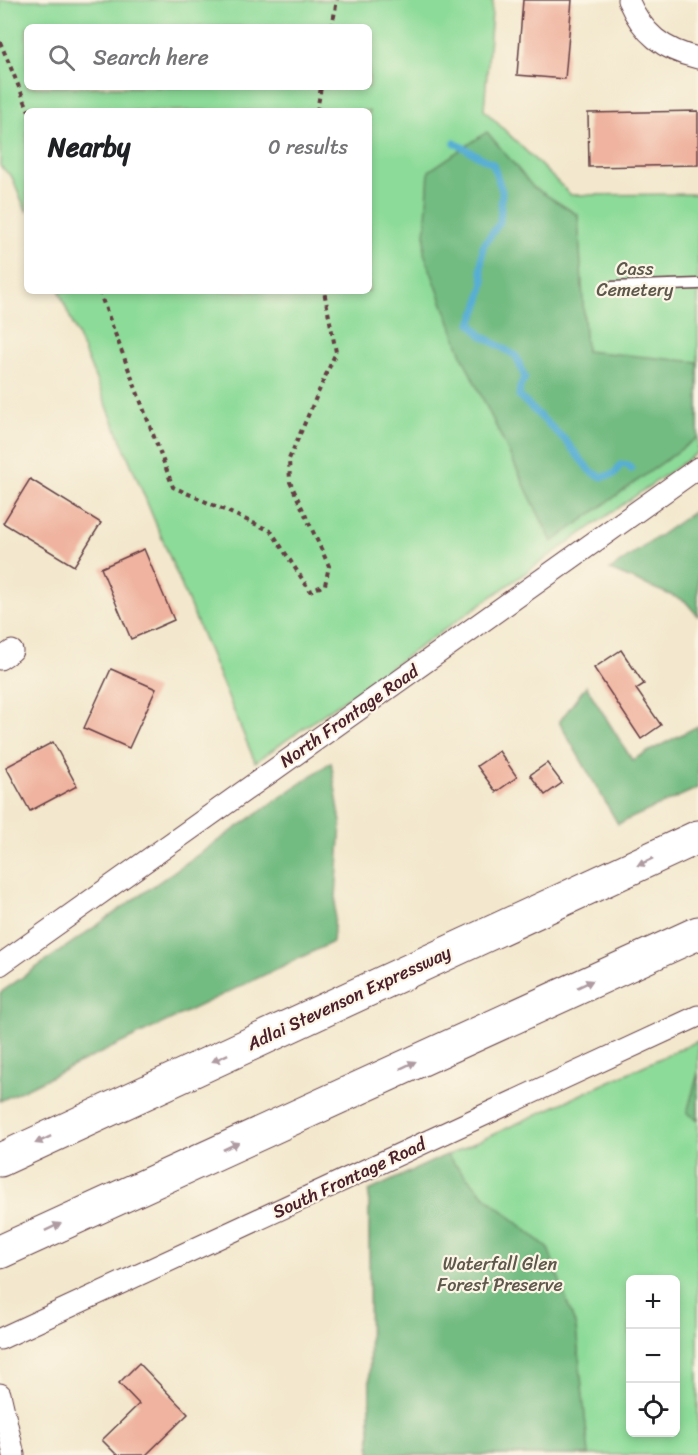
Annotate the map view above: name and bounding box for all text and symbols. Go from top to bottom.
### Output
search box [24,24,372,90]
text: Search here [93,38,209,77]
icon: search [45,41,78,74]
text: Nearby [48,124,130,170]
text: 0 results [268,130,348,165]
park label: Cass Cemetery [597,253,674,306]
street label: North Frontage Road [273,655,427,776]
one-way arrow [636,857,653,866]
street label: Adlai Stevenson Expressway [241,936,457,1060]
one-way arrow [577,979,595,989]
one-way arrow [211,1053,229,1063]
one-way arrow [399,1060,417,1070]
street label: South Frontage Road [267,1128,432,1228]
one-way arrow [35,1135,52,1144]
one-way arrow [222,1142,239,1151]
one-way arrow [45,1223,62,1232]
park label: Waterfall Glen Forest Preserve [437,1248,563,1301]
map controls [626,1275,680,1437]
button: + [626,1275,680,1329]
button: − [626,1329,680,1383]
button: locate [626,1383,680,1437]

